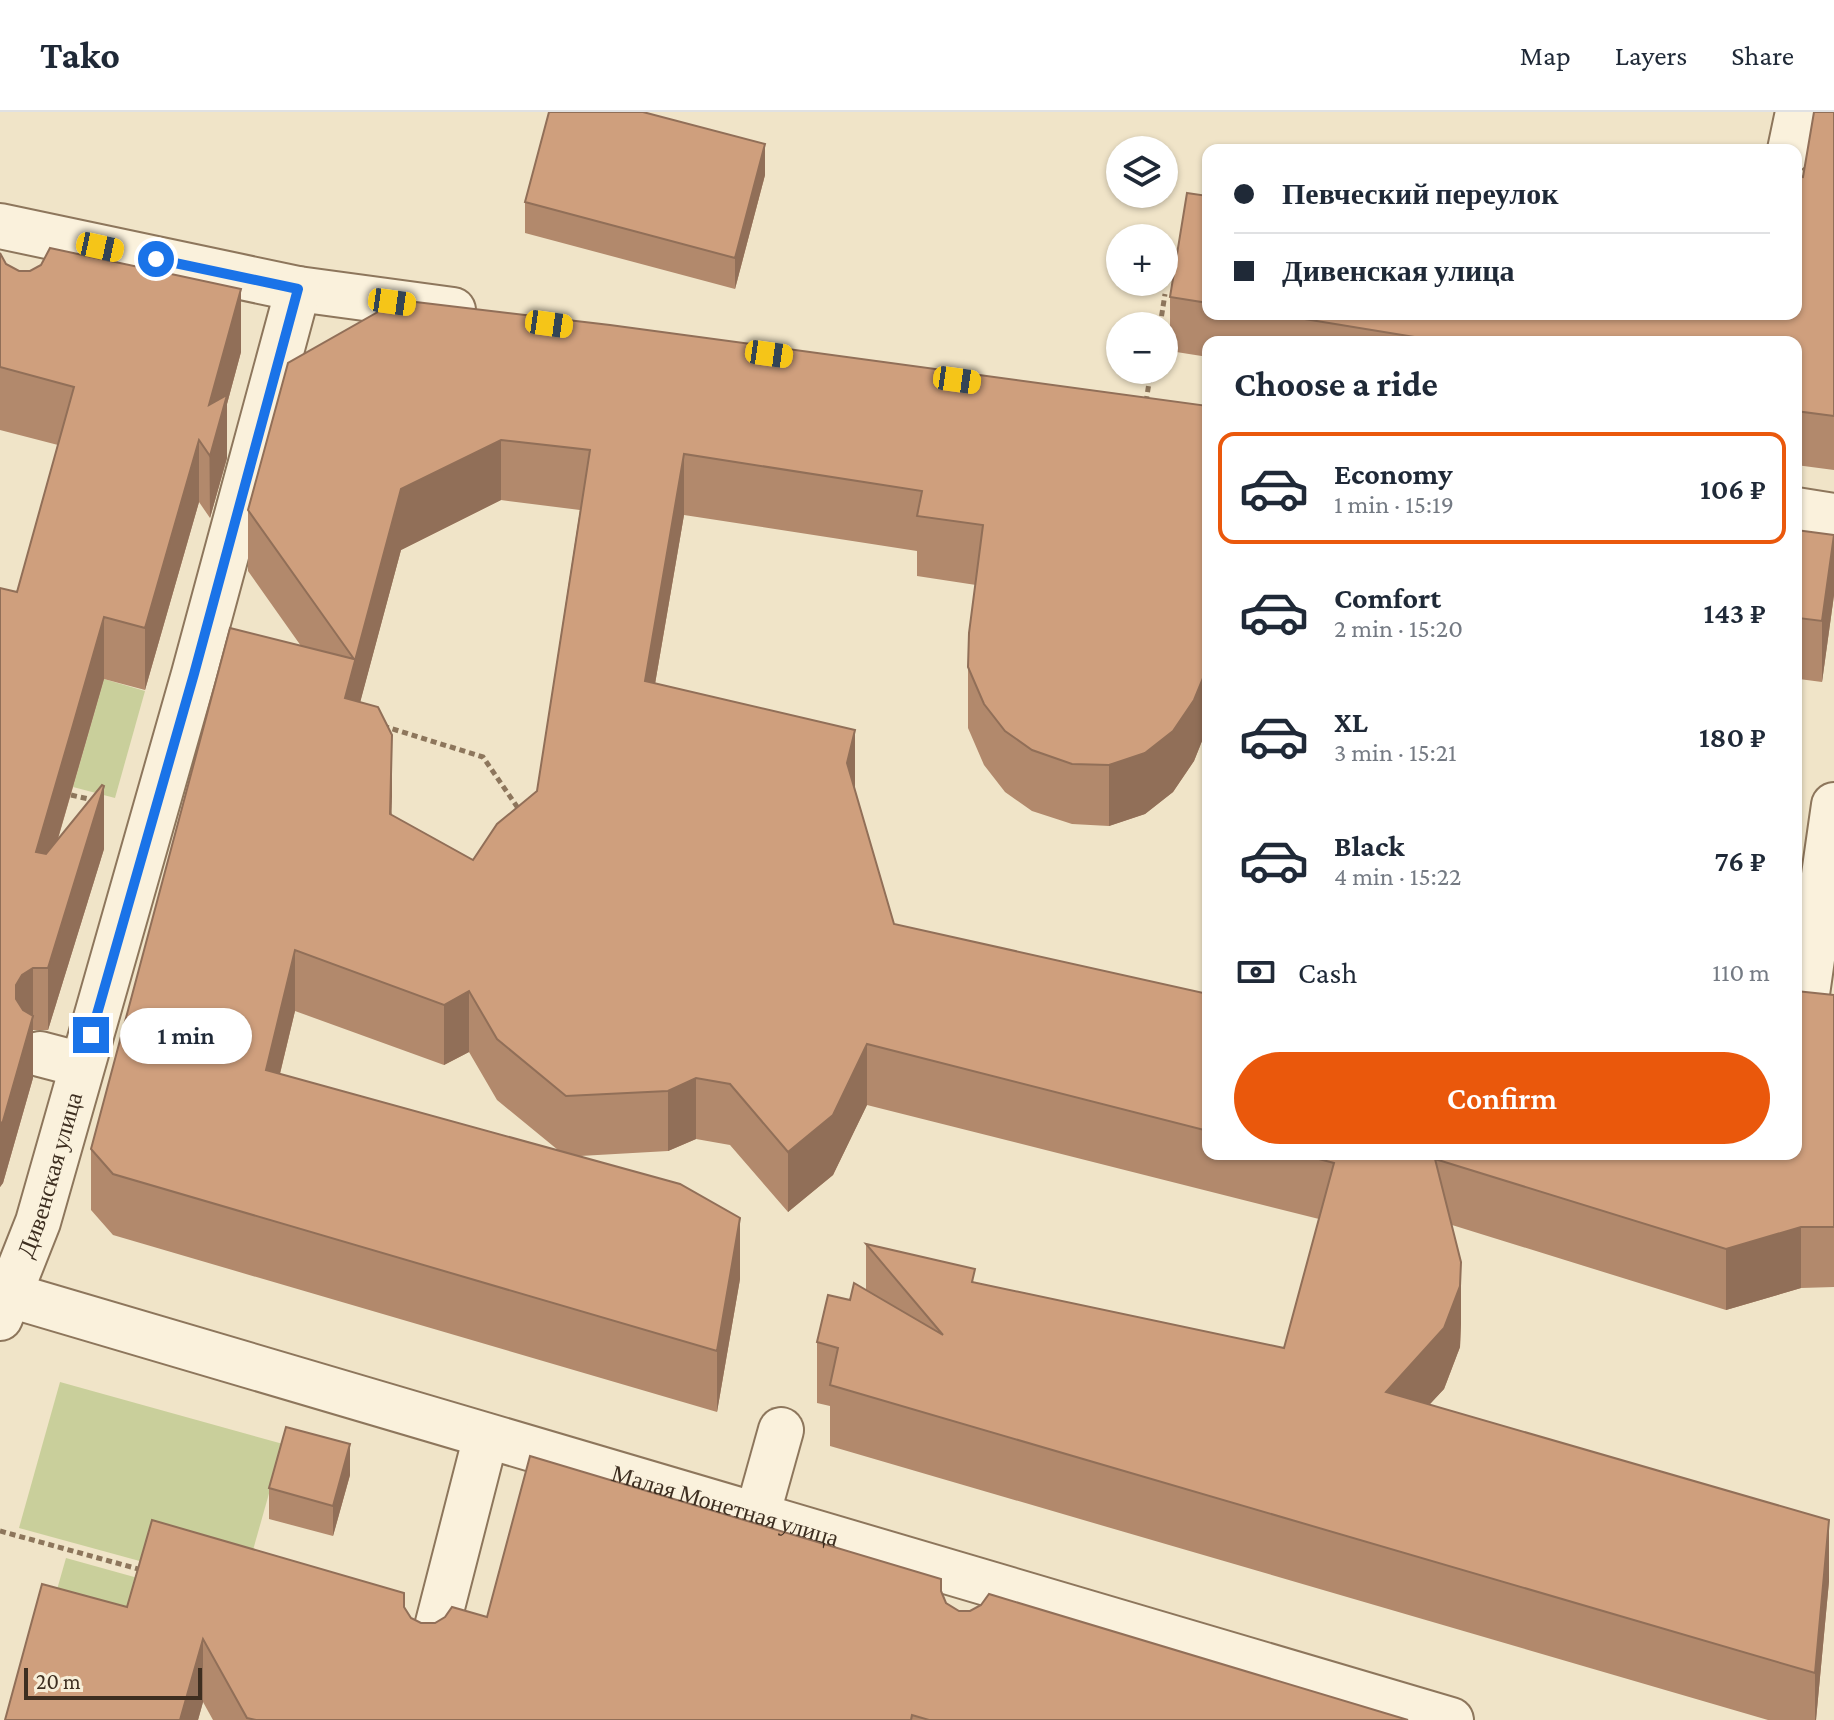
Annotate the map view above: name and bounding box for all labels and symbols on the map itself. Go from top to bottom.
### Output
car [74,230,126,264]
route start [138,241,174,277]
car [367,287,417,317]
car [524,309,574,339]
car [744,339,794,369]
car [932,365,982,395]
callout: 1 min [119,1007,251,1063]
route end [73,1017,109,1053]
street label: Дивенская улица [11,1089,87,1261]
street label: Малая Монетная улица [609,1459,842,1552]
scale bar [24,1664,202,1700]

